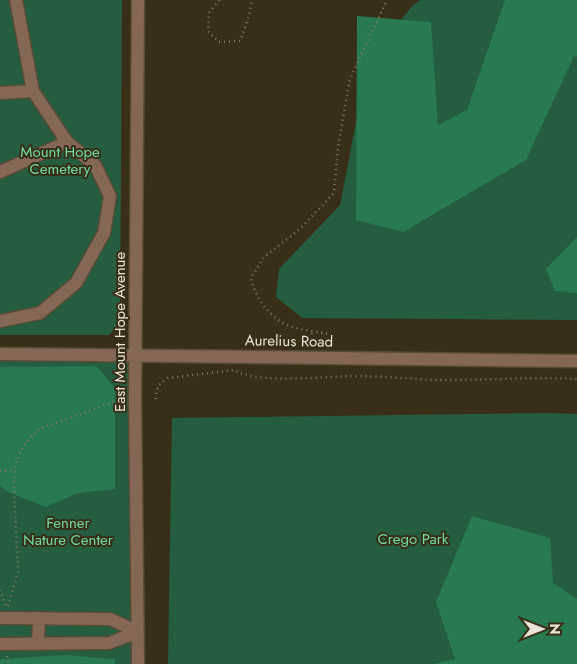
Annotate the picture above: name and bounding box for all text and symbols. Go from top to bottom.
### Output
park label: Mount Hope Cemetery [20,141,100,180]
street label: East Mount Hope Avenue [109,252,131,412]
street label: Aurelius Road [245,329,333,353]
park label: Fenner Nature Center [23,512,114,551]
park label: Crego Park [378,528,449,550]
north arrow [517,604,567,654]
text: N [545,623,565,635]

